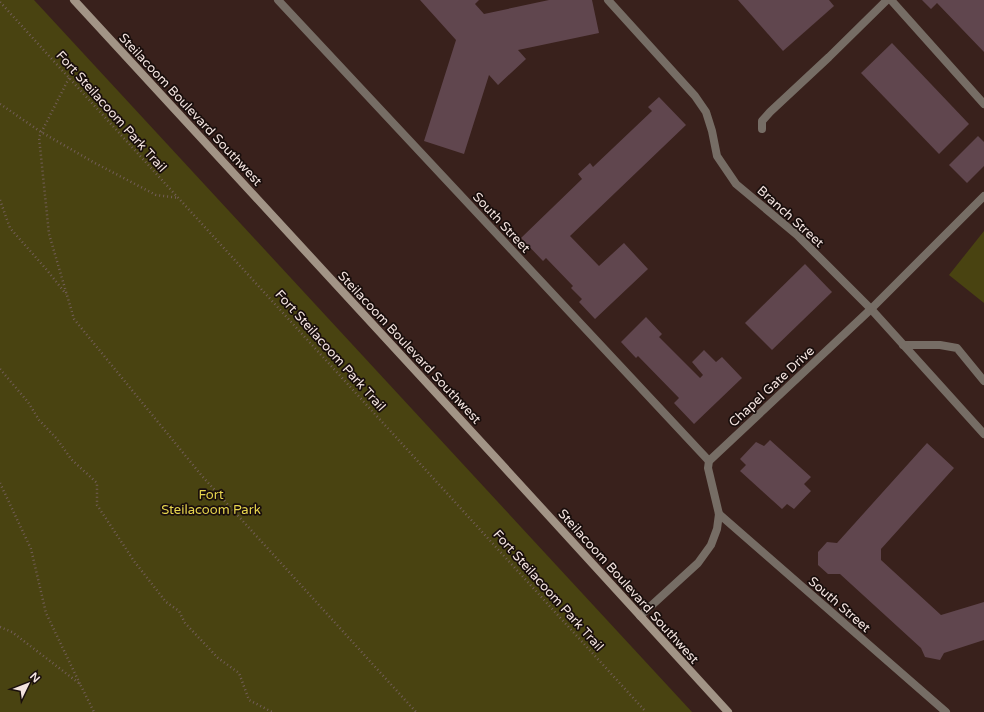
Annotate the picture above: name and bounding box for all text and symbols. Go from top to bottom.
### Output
street label: Steilacoom Boulevard Southwest [115,30,265,189]
street label: Fort Steilacoom Park Trail [53,48,170,176]
street label: Branch Street [754,183,827,251]
street label: South Street [469,189,533,256]
street label: Steilacoom Boulevard Southwest [334,268,484,427]
street label: Fort Steilacoom Park Trail [272,287,389,415]
street label: Chapel Gate Drive [726,343,818,430]
park label: Fort Steilacoom Park [161,487,261,518]
street label: Steilacoom Boulevard Southwest [554,506,702,667]
street label: Fort Steilacoom Park Trail [490,527,607,655]
street label: South Street [805,573,874,636]
north arrow [8,664,48,704]
text: N [27,670,43,685]

